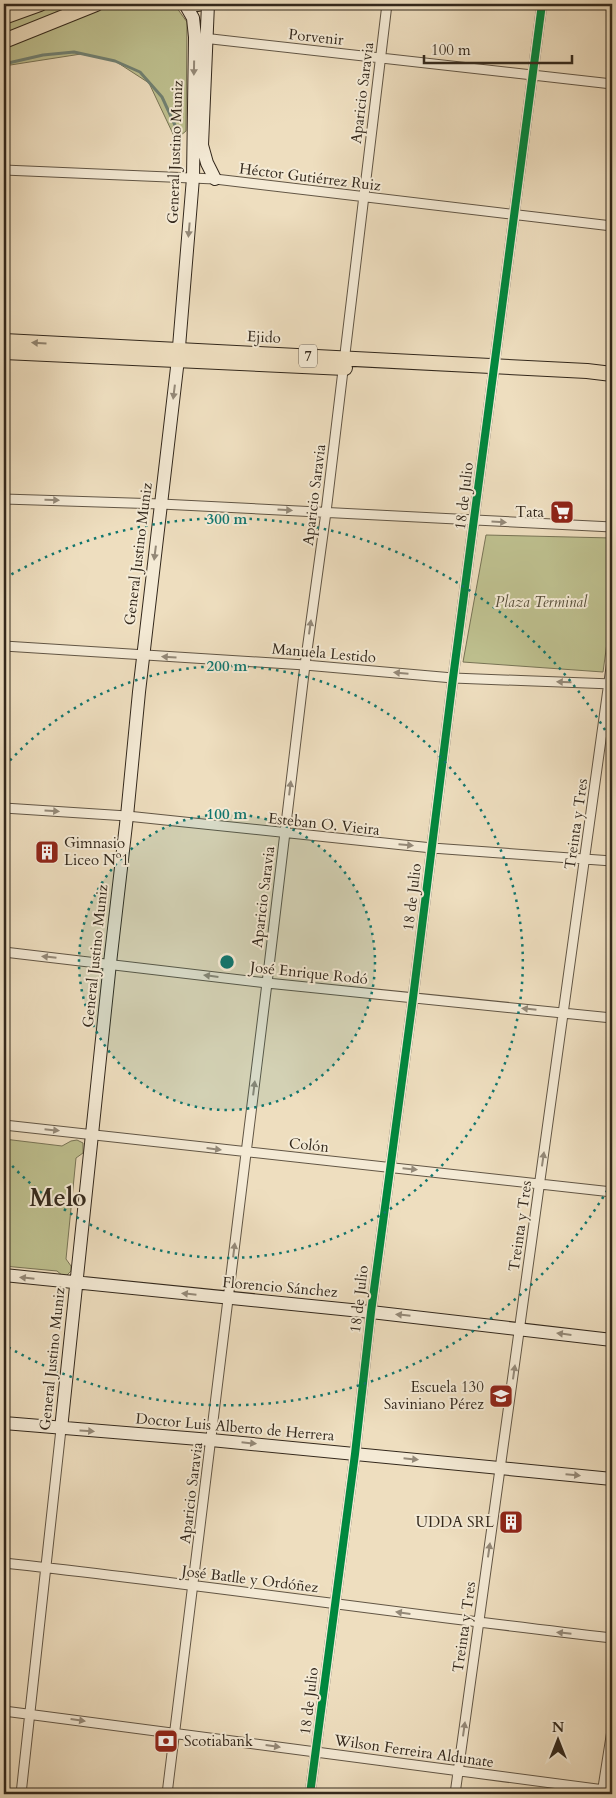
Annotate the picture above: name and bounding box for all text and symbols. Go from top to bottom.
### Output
street label: Porvenir [288,24,345,50]
scale bar [424,32,571,64]
text: 100 m [431,40,471,60]
street label: Aparicio Saravia [346,41,378,145]
one-way arrow [190,60,198,76]
street label: General Justino Muniz [163,80,188,224]
street label: Héctor Gutiérrez Ruiz [238,158,382,196]
one-way arrow [184,223,192,239]
street label: Ejido [247,326,281,348]
one-way arrow [31,338,47,346]
road number: 7 [299,344,317,368]
one-way arrow [170,384,178,400]
street label: Aparicio Saravia [298,443,330,547]
street label: 18 de Julio [450,461,478,531]
street label: General Justino Muniz [119,481,157,626]
one-way arrow [45,497,61,505]
supermarket icon: Tata [549,499,575,525]
place label: Tata [515,502,545,522]
one-way arrow [277,506,293,514]
text: 300 m [207,509,248,529]
one-way arrow [492,518,508,526]
one-way arrow [151,546,159,562]
park label: Plaza Terminal [495,592,588,612]
one-way arrow [306,619,314,635]
street label: Manuela Lestido [271,638,377,668]
one-way arrow [161,652,177,660]
text: 200 m [207,656,248,676]
one-way arrow [393,669,409,677]
one-way arrow [555,678,571,686]
street label: Treinta y Tres [560,777,592,871]
one-way arrow [286,780,294,796]
text: 100 m [207,804,248,824]
one-way arrow [45,808,61,816]
street label: Esteban O. Vieira [267,808,381,840]
place label: Gimnasio Liceo Nº1 [64,833,129,870]
building icon: Gimnasio Liceo Nº1 [34,839,60,865]
one-way arrow [398,841,414,849]
street label: Aparicio Saravia [247,845,279,949]
street label: 18 de Julio [398,862,426,932]
street label: General Justino Muniz [78,883,112,1028]
one-way arrow [41,953,57,961]
centre of rings [218,953,236,971]
street label: José Enrique Rodó [247,957,369,989]
one-way arrow [202,972,218,980]
one-way arrow [521,1005,537,1013]
one-way arrow [250,1080,258,1096]
one-way arrow [45,1126,61,1134]
street label: Colón [288,1133,330,1157]
one-way arrow [206,1145,222,1153]
one-way arrow [539,1151,547,1167]
one-way arrow [402,1165,418,1173]
street label: Treinta y Tres [504,1179,536,1273]
district label: Melo [29,1181,87,1215]
one-way arrow [230,1241,238,1257]
street label: 18 de Julio [345,1264,373,1334]
street label: Florencio Sánchez [222,1272,339,1302]
one-way arrow [19,1273,35,1281]
street label: General Justino Muniz [35,1286,69,1431]
one-way arrow [180,1290,196,1298]
one-way arrow [394,1311,410,1319]
one-way arrow [556,1330,572,1338]
one-way arrow [510,1364,518,1380]
place label: Escuela 130 Saviniano Pérez [384,1377,484,1414]
school or university icon: Escuela 130 Saviniano Pérez [488,1383,514,1409]
street label: Doctor Luis Alberto de Herrera [135,1408,336,1446]
one-way arrow [79,1427,95,1435]
one-way arrow [241,1440,257,1448]
street label: Aparicio Saravia [175,1441,207,1545]
one-way arrow [403,1455,419,1463]
one-way arrow [565,1471,581,1479]
building icon: UDDA SRL [498,1509,524,1535]
place label: UDDA SRL [416,1512,495,1532]
one-way arrow [486,1542,494,1558]
street label: José Batlle y Ordóñez [179,1560,320,1597]
street label: Treinta y Tres [448,1580,480,1674]
one-way arrow [394,1608,410,1616]
one-way arrow [555,1628,571,1636]
street label: 18 de Julio [295,1666,323,1736]
one-way arrow [70,1716,86,1724]
north arrow [534,1716,584,1766]
text: N [552,1718,564,1737]
one-way arrow [460,1720,468,1736]
bank icon: Scotiabank [153,1728,179,1754]
street label: Wilson Ferreira Aldunate [332,1730,495,1772]
place label: Scotiabank [184,1731,253,1751]
one-way arrow [266,1743,282,1751]

